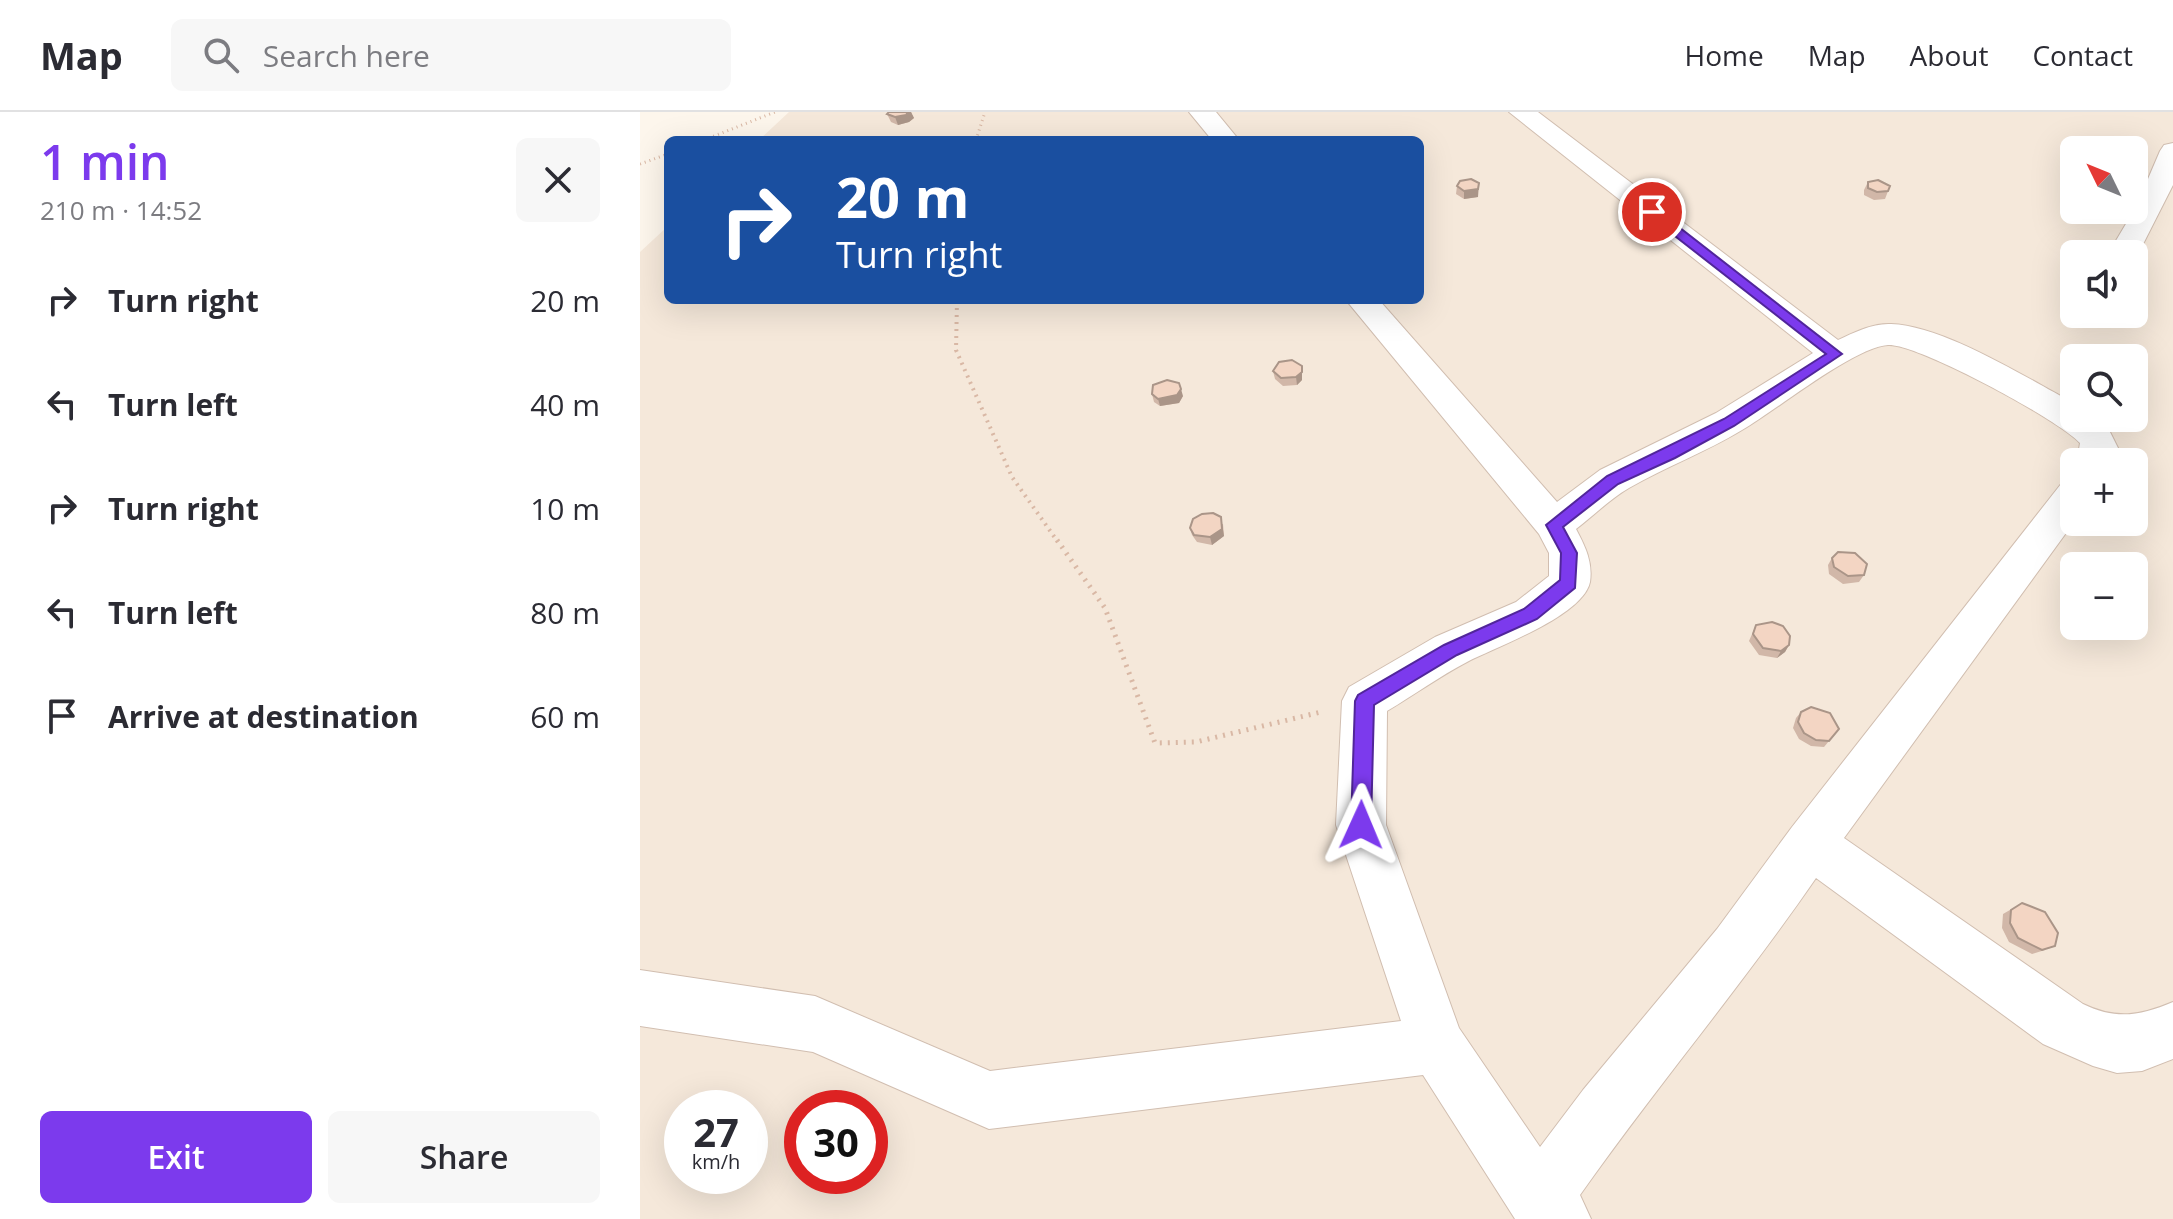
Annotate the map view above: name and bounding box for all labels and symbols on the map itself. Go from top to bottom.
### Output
north arrow [2060,136,2148,224]
pin [1618,178,1686,246]
position arrow [1319,783,1403,867]
speed limit sign: 30 [784,1090,888,1194]

